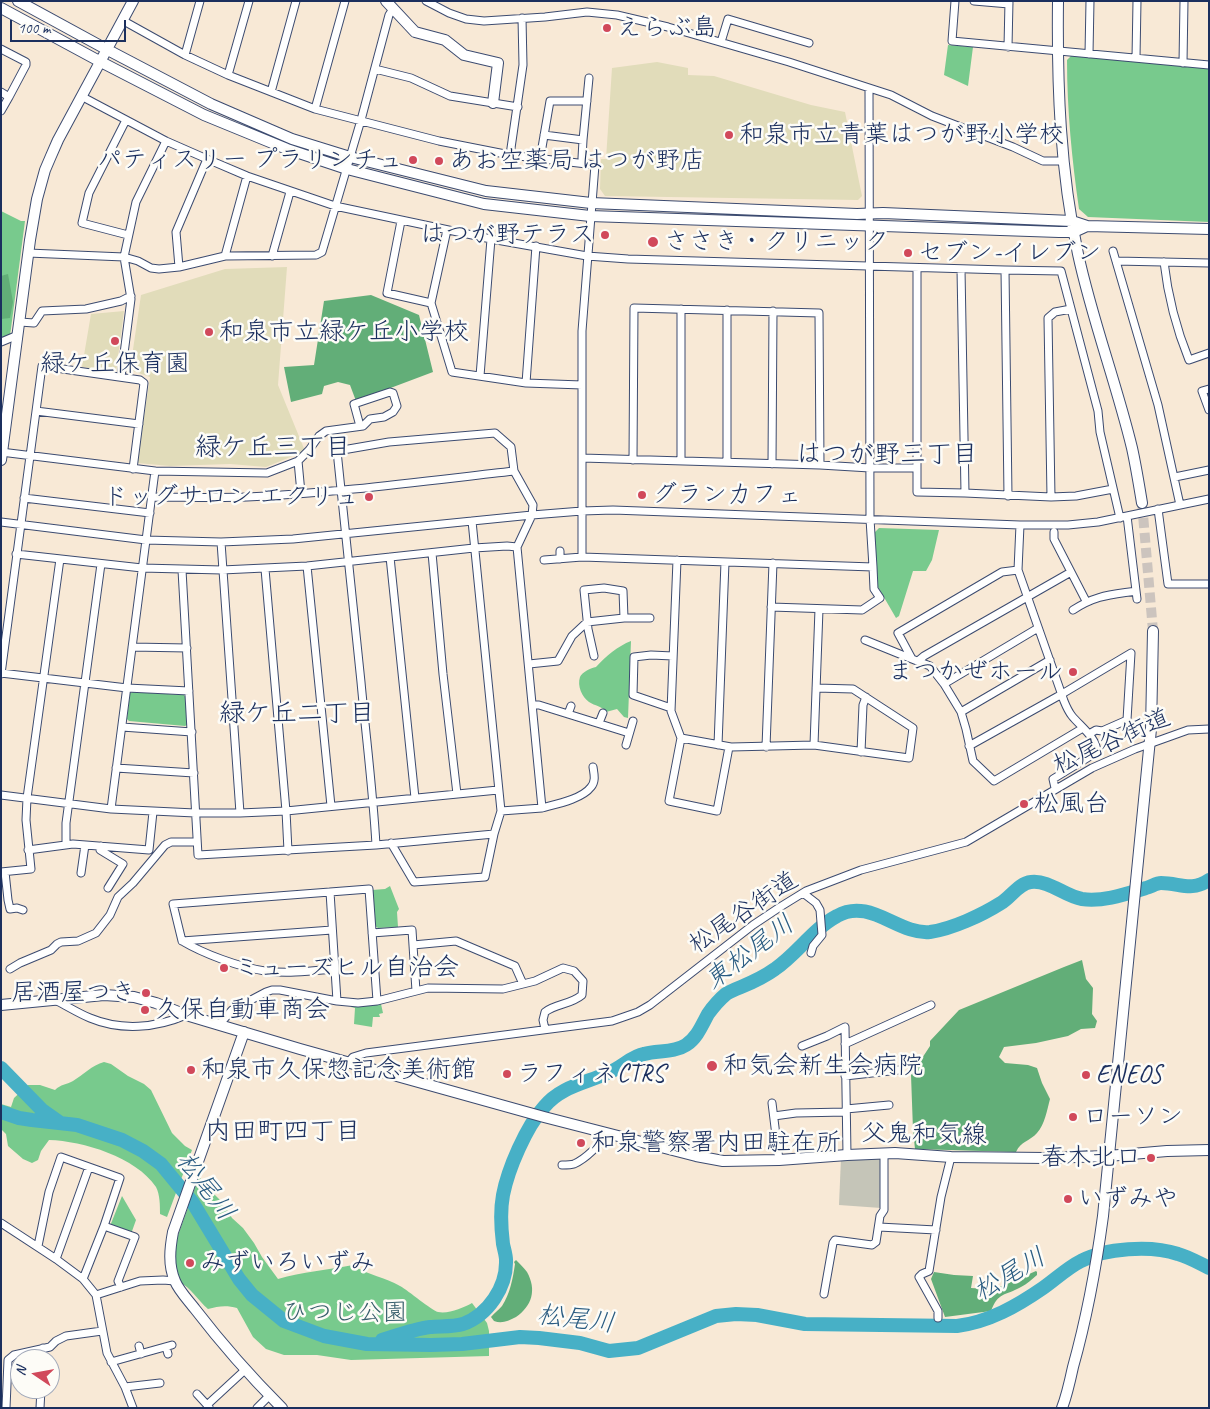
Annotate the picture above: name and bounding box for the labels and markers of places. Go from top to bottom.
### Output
place label: えらぶ島 [617,13,717,43]
marker: えらぶ島 [601,22,613,34]
place label: 和泉市立青葉はつが野小学校 [739,120,1064,150]
marker: 和泉市立青葉はつが野小学校 [723,129,735,141]
place label: パティスリー プラリンチュ [97,145,403,175]
place label: あお空薬局 はつが野店 [449,146,705,176]
marker: パティスリー プラリンチュ [407,154,419,166]
marker: あお空薬局 はつが野店 [433,155,445,167]
place label: はつが野テラス [420,220,595,250]
place label: ささき・クリニック [664,227,889,257]
marker: はつが野テラス [599,229,611,241]
marker: ささき・クリニック [646,235,660,249]
place label: セブン-イレブン [918,238,1101,268]
marker: セブン-イレブン [902,247,914,259]
place label: 和泉市立緑ケ丘小学校 [219,317,469,347]
marker: 和泉市立緑ケ丘小学校 [203,326,215,338]
marker: 緑ケ丘保育園 [109,335,121,347]
place label: 緑ケ丘保育園 [40,349,190,379]
place label: グランカフェ [652,480,802,510]
place label: ドッグサロン エクリュ [103,482,359,512]
marker: グランカフェ [636,489,648,501]
marker: ドッグサロン エクリュ [363,491,375,503]
place label: まつかぜホール [888,657,1063,687]
marker: まつかぜホール [1067,666,1079,678]
place label: 松風台 [1034,789,1109,819]
marker: 松風台 [1018,798,1030,810]
place label: ミューズヒル自治会 [234,953,459,983]
marker: ミューズヒル自治会 [218,962,230,974]
place label: 居酒屋つき [11,978,136,1008]
marker: 居酒屋つき [140,987,152,999]
place label: 久保自動車商会 [155,995,330,1025]
marker: 久保自動車商会 [139,1004,151,1016]
place label: 和気会新生会病院 [723,1051,923,1081]
place label: 和泉市久保惣記念美術館 [201,1055,476,1085]
place label: ラフィネCTRS [517,1059,664,1089]
marker: 和気会新生会病院 [705,1059,719,1073]
place label: ENEOS [1096,1060,1162,1090]
marker: 和泉市久保惣記念美術館 [185,1064,197,1076]
marker: ラフィネCTRS [501,1068,513,1080]
marker: ENEOS [1080,1069,1092,1081]
place label: ローソン [1083,1102,1183,1132]
marker: ローソン [1067,1111,1079,1123]
place label: 和泉警察署内田駐在所 [591,1128,841,1158]
marker: 和泉警察署内田駐在所 [575,1137,587,1149]
place label: 春木北口 [1041,1143,1141,1173]
marker: 春木北口 [1145,1152,1157,1164]
place label: いずみや [1078,1184,1178,1214]
marker: いずみや [1062,1193,1074,1205]
place label: みずいろいずみ [200,1248,375,1278]
marker: みずいろいずみ [184,1257,196,1269]

